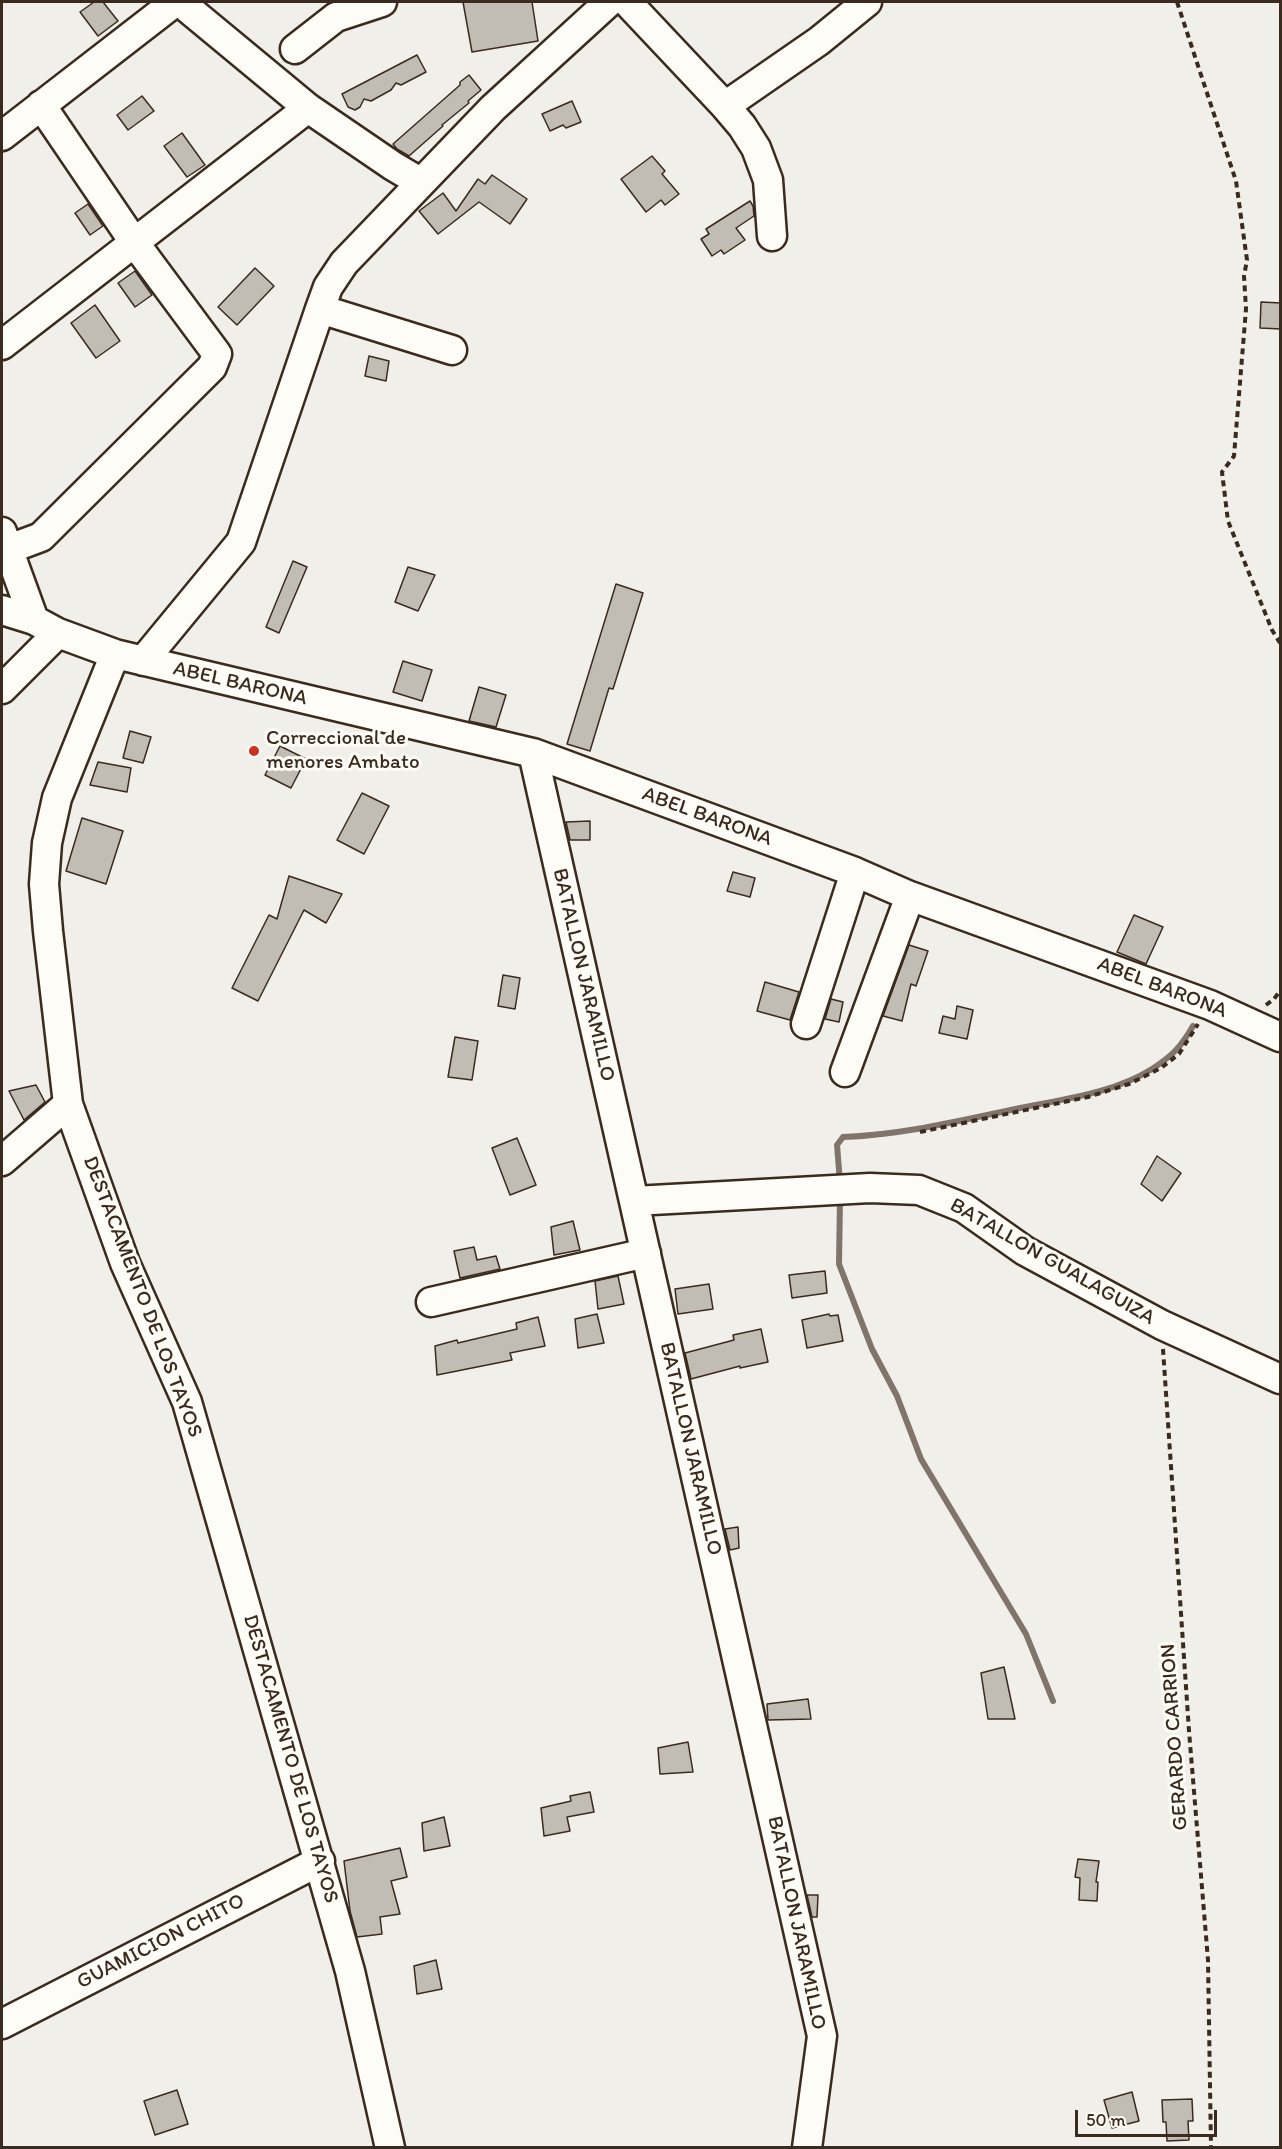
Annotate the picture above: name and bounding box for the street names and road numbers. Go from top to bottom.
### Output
street label: ABEL BARONA [171,656,309,712]
street label: ABEL BARONA [638,782,776,852]
street label: BATALLON JARAMILLO [546,866,620,1084]
street label: ABEL BARONA [1094,952,1230,1024]
street label: DESTACAMENTO DE LOS TAYOS [77,1153,207,1441]
street label: BATALLON GUALAGUIZA [945,1193,1159,1331]
street label: BATALLON JARAMILLO [653,1340,727,1558]
street label: DESTACAMENTO DE LOS TAYOS [237,1612,343,1906]
street label: GERARDO CARRION [1156,1643,1194,1831]
street label: BATALLON JARAMILLO [761,1814,831,2032]
street label: GUAMICION CHITO [73,1889,249,1995]

